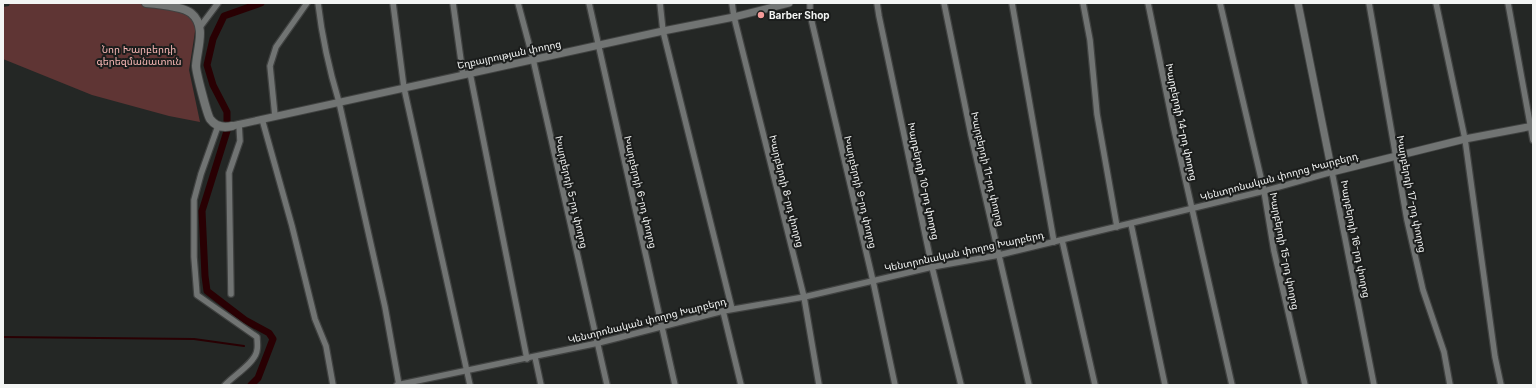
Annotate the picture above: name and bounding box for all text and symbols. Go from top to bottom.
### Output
place label: Barber Shop [769,9,830,21]
marker: Barber Shop [756,10,766,20]
street label: Եղբայրության փողոց [456,37,562,71]
park label: Նոր Խարբերդի գերեզմանատուն [96,43,182,67]
street label: Խարբերդի 14-րդ փողոց [1164,62,1200,182]
street label: Խարբերդի 11-րդ փողոց [969,110,1007,228]
street label: Խարբերդի 10-րդ փողոց [906,121,942,241]
street label: Խարբերդի 5-րդ փողոց [553,134,591,250]
street label: Խարբերդի 6-րդ փողոց [622,134,660,250]
street label: Խարբերդի 8-րդ փողոց [767,134,807,248]
street label: Խարբերդի 9-րդ փողոց [842,134,880,250]
street label: Խարբերդի 17-րդ փողոց [1395,134,1429,254]
street label: Կենտրոնական փողոց Խարբերդ [1199,149,1360,203]
street label: Խարբերդի 16-րդ փողոց [1339,179,1373,299]
street label: Խարբերդի 15-րդ փողոց [1268,191,1302,311]
street label: Կենտրոնական փողոց Խարբերդ [883,228,1046,274]
street label: Կենտրոնական փողոց Խարբերդ [566,294,728,346]

